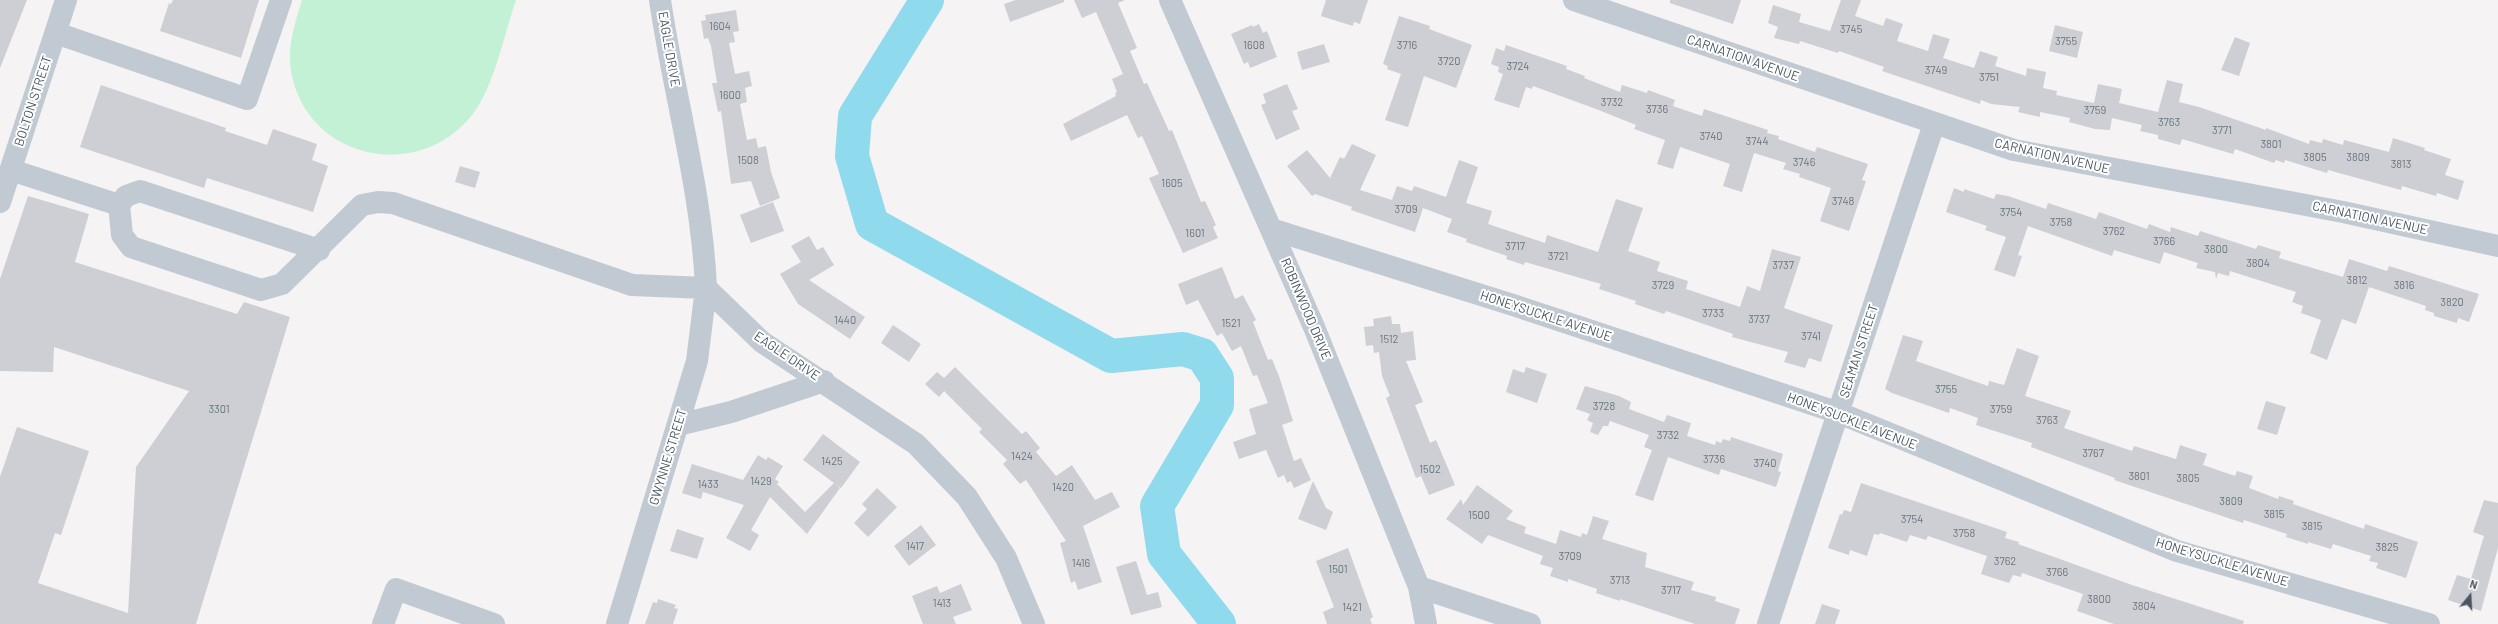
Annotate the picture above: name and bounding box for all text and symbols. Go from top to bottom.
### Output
street label: EAGLE DRIVE [655,10,683,88]
house number: 1604 [709,19,731,33]
house number: 3745 [1840,22,1862,36]
street label: CARNATION AVENUE [1685,32,1801,84]
house number: 3755 [2055,34,2077,48]
house number: 1608 [1243,38,1265,52]
house number: 3716 [1397,38,1417,52]
street label: BOLTON STREET [11,54,55,148]
house number: 3720 [1438,54,1460,68]
house number: 3724 [1507,59,1529,73]
house number: 3749 [1925,63,1947,77]
house number: 3751 [1979,70,1999,84]
house number: 1600 [719,88,741,102]
house number: 3732 [1601,95,1623,109]
house number: 3736 [1646,102,1668,116]
house number: 3759 [2084,103,2106,117]
house number: 3763 [2158,115,2180,129]
house number: 3771 [2212,123,2232,137]
house number: 3740 [1699,129,1723,143]
house number: 3744 [1746,134,1768,148]
street label: CARNATION AVENUE [1993,135,2111,177]
house number: 3801 [2260,137,2282,151]
house number: 3805 [2303,150,2327,164]
house number: 3809 [2346,150,2370,164]
house number: 1508 [737,153,759,167]
house number: 3746 [1793,155,1815,169]
house number: 3813 [2391,157,2411,171]
house number: 1605 [1161,176,1183,190]
house number: 3748 [1832,194,1854,208]
street label: CARNATION AVENUE [2311,198,2429,238]
house number: 3709 [1395,202,1417,216]
house number: 3754 [2000,205,2022,219]
house number: 3758 [2050,215,2072,229]
house number: 3762 [2103,224,2125,238]
house number: 1601 [1185,226,1205,240]
house number: 3766 [2153,234,2175,248]
house number: 3717 [1505,239,1525,253]
house number: 3800 [2204,242,2228,256]
house number: 3721 [1548,249,1568,263]
street label: ROBINWOOD DRIVE [1278,256,1334,362]
house number: 3804 [2246,256,2270,270]
house number: 3737 [1772,258,1794,272]
house number: 3812 [2347,273,2367,287]
house number: 3729 [1652,278,1674,292]
house number: 3816 [2394,278,2414,292]
street label: HONEYSUCKLE AVENUE [1478,287,1614,345]
house number: 3820 [2440,295,2464,309]
street label: SEAMAN STREET [1836,302,1882,400]
house number: 3733 [1702,306,1724,320]
house number: 3737 [1748,312,1770,326]
house number: 1440 [834,313,856,327]
house number: 1521 [1221,316,1241,330]
street label: EAGLE DRIVE [751,328,823,384]
house number: 3741 [1801,329,1821,343]
house number: 1512 [1380,332,1398,346]
house number: 3755 [1935,382,1957,396]
street label: HONEYSUCKLE AVENUE [1785,389,1919,453]
house number: 3728 [1593,399,1615,413]
house number: 3301 [208,402,230,416]
house number: 3759 [1990,402,2012,416]
street label: GWYNNE STREET [646,407,690,507]
house number: 3763 [2036,413,2058,427]
house number: 3732 [1657,428,1679,442]
house number: 3767 [2082,446,2104,460]
house number: 1424 [1011,449,1033,463]
house number: 3736 [1703,452,1725,466]
house number: 1425 [821,454,843,468]
house number: 3740 [1753,456,1777,470]
house number: 1502 [1419,462,1441,476]
house number: 3801 [2128,469,2150,483]
house number: 3805 [2176,471,2200,485]
house number: 1429 [750,474,772,488]
house number: 1433 [697,477,719,491]
house number: 1420 [1052,480,1074,494]
house number: 3809 [2219,494,2243,508]
house number: 3815 [2264,507,2284,521]
house number: 1500 [1468,508,1490,522]
house number: 3754 [1901,512,1923,526]
house number: 3815 [2302,519,2322,533]
house number: 3758 [1953,526,1975,540]
street label: HONEYSUCKLE AVENUE [2154,534,2290,590]
house number: 1417 [906,539,924,553]
house number: 3825 [2376,540,2398,554]
house number: 3709 [1559,549,1581,563]
house number: 3762 [1994,554,2016,568]
house number: 1416 [1072,556,1090,570]
house number: 1501 [1328,562,1348,576]
house number: 3766 [2046,565,2068,579]
house number: 3713 [1610,573,1630,587]
north arrow [2450,576,2490,616]
text: N [2468,577,2479,591]
house number: 3717 [1661,583,1681,597]
house number: 3800 [2087,592,2111,606]
house number: 1413 [933,596,951,610]
house number: 3804 [2132,599,2156,613]
house number: 1421 [1342,600,1362,614]

